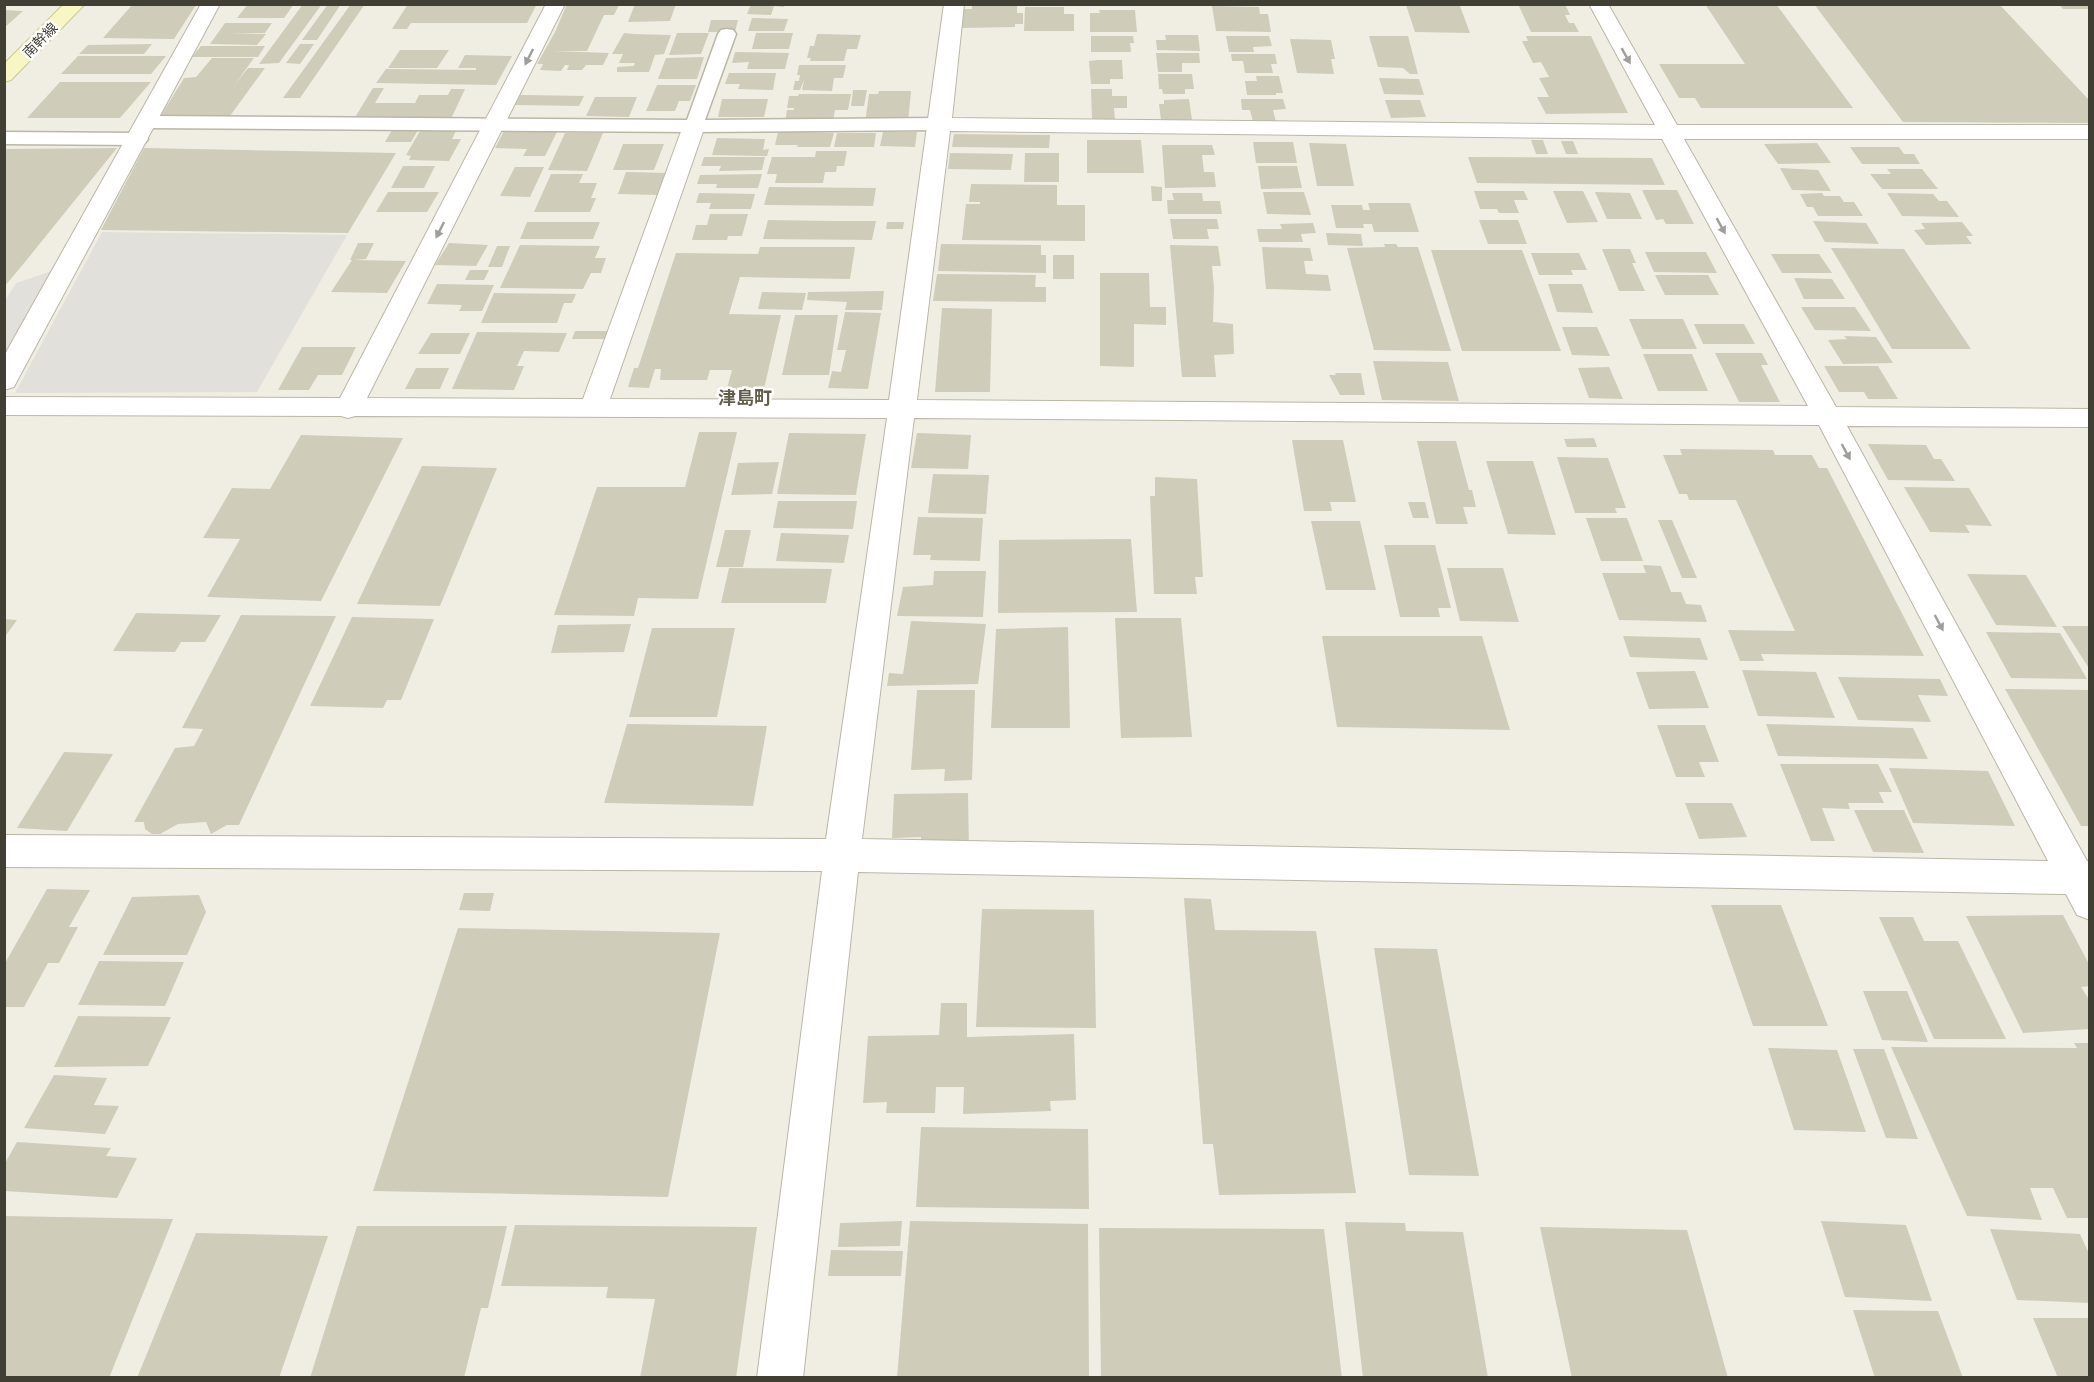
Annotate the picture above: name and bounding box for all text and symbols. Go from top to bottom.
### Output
street label: 南幹線 [19,19,61,61]
one-way arrow [1621,47,1631,64]
one-way arrow [524,48,534,65]
one-way arrow [1716,218,1726,235]
one-way arrow [435,222,445,239]
district label: 津島町 [718,386,772,409]
one-way arrow [1842,443,1851,460]
one-way arrow [1934,615,1944,632]

